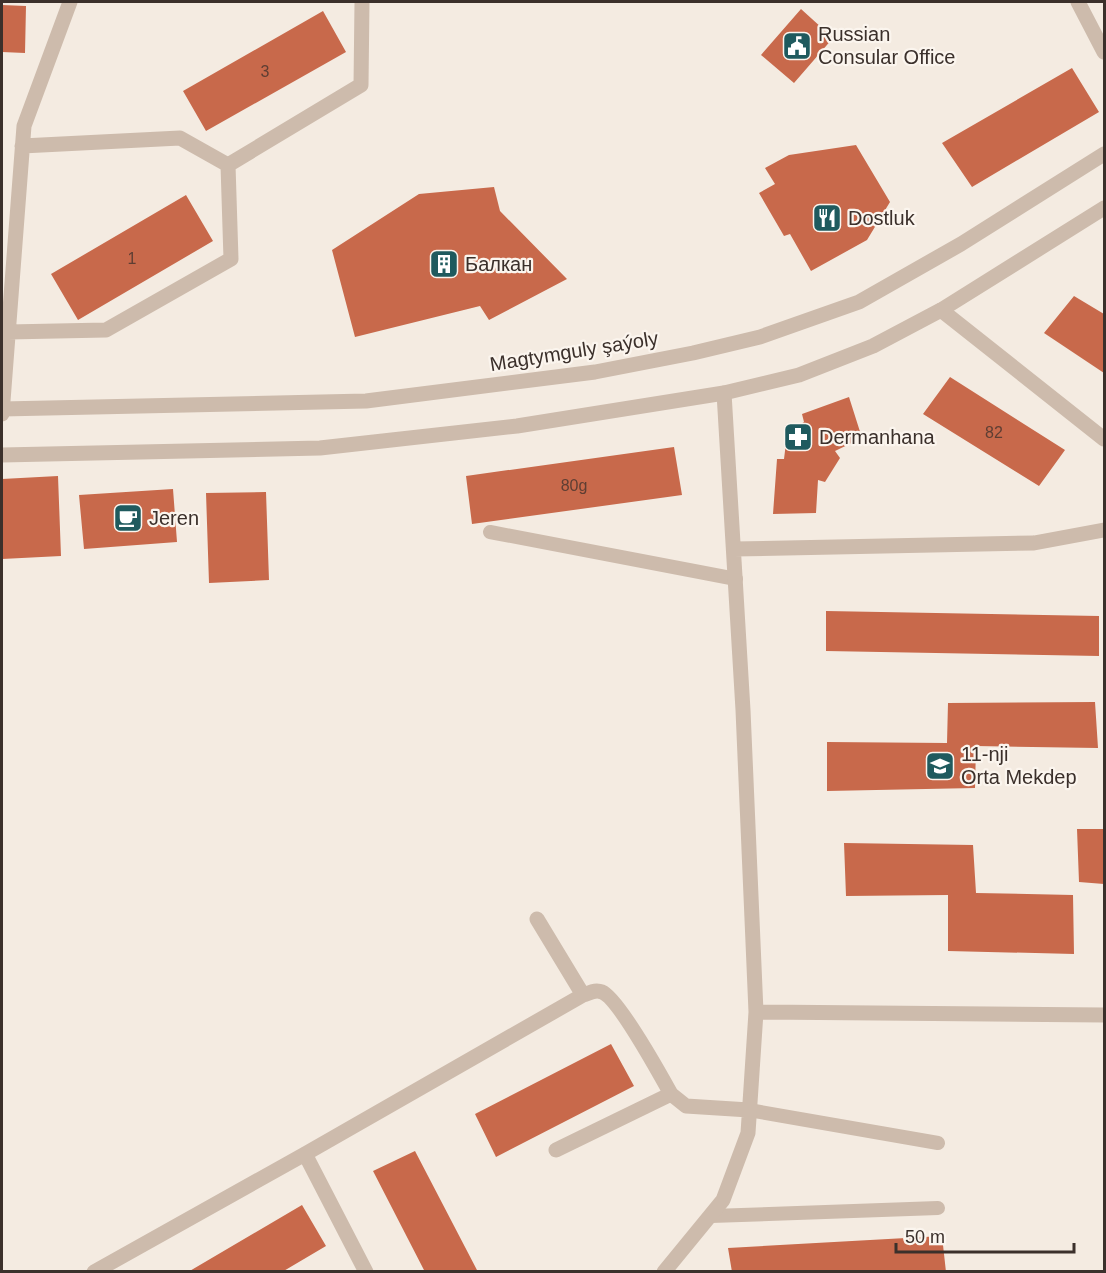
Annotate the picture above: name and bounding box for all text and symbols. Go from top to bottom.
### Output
place label: Russian Consular Office [818,23,955,68]
public building icon: Russian Consular Office [781,30,813,62]
house number: 3 [261,63,270,80]
restaurant icon: Dostluk [811,202,843,234]
place label: Dostluk [848,207,916,229]
building icon: Балкан [428,248,460,280]
house number: 1 [128,250,137,267]
place label: Балкан [465,253,532,275]
street label: Magtymguly şaýoly [488,327,660,375]
pharmacy icon: Dermanhana [782,421,814,453]
house number: 82 [985,424,1003,441]
place label: Dermanhana [819,426,936,448]
house number: 80g [561,477,587,494]
cafe icon: Jeren [112,502,144,534]
place label: Jeren [149,507,199,529]
place label: 11-nji Orta Mekdep [961,743,1077,788]
school or university icon: 11-nji Orta Mekdep [924,750,956,782]
scale bar [896,1216,1074,1254]
text: 50 m [905,1227,945,1247]

